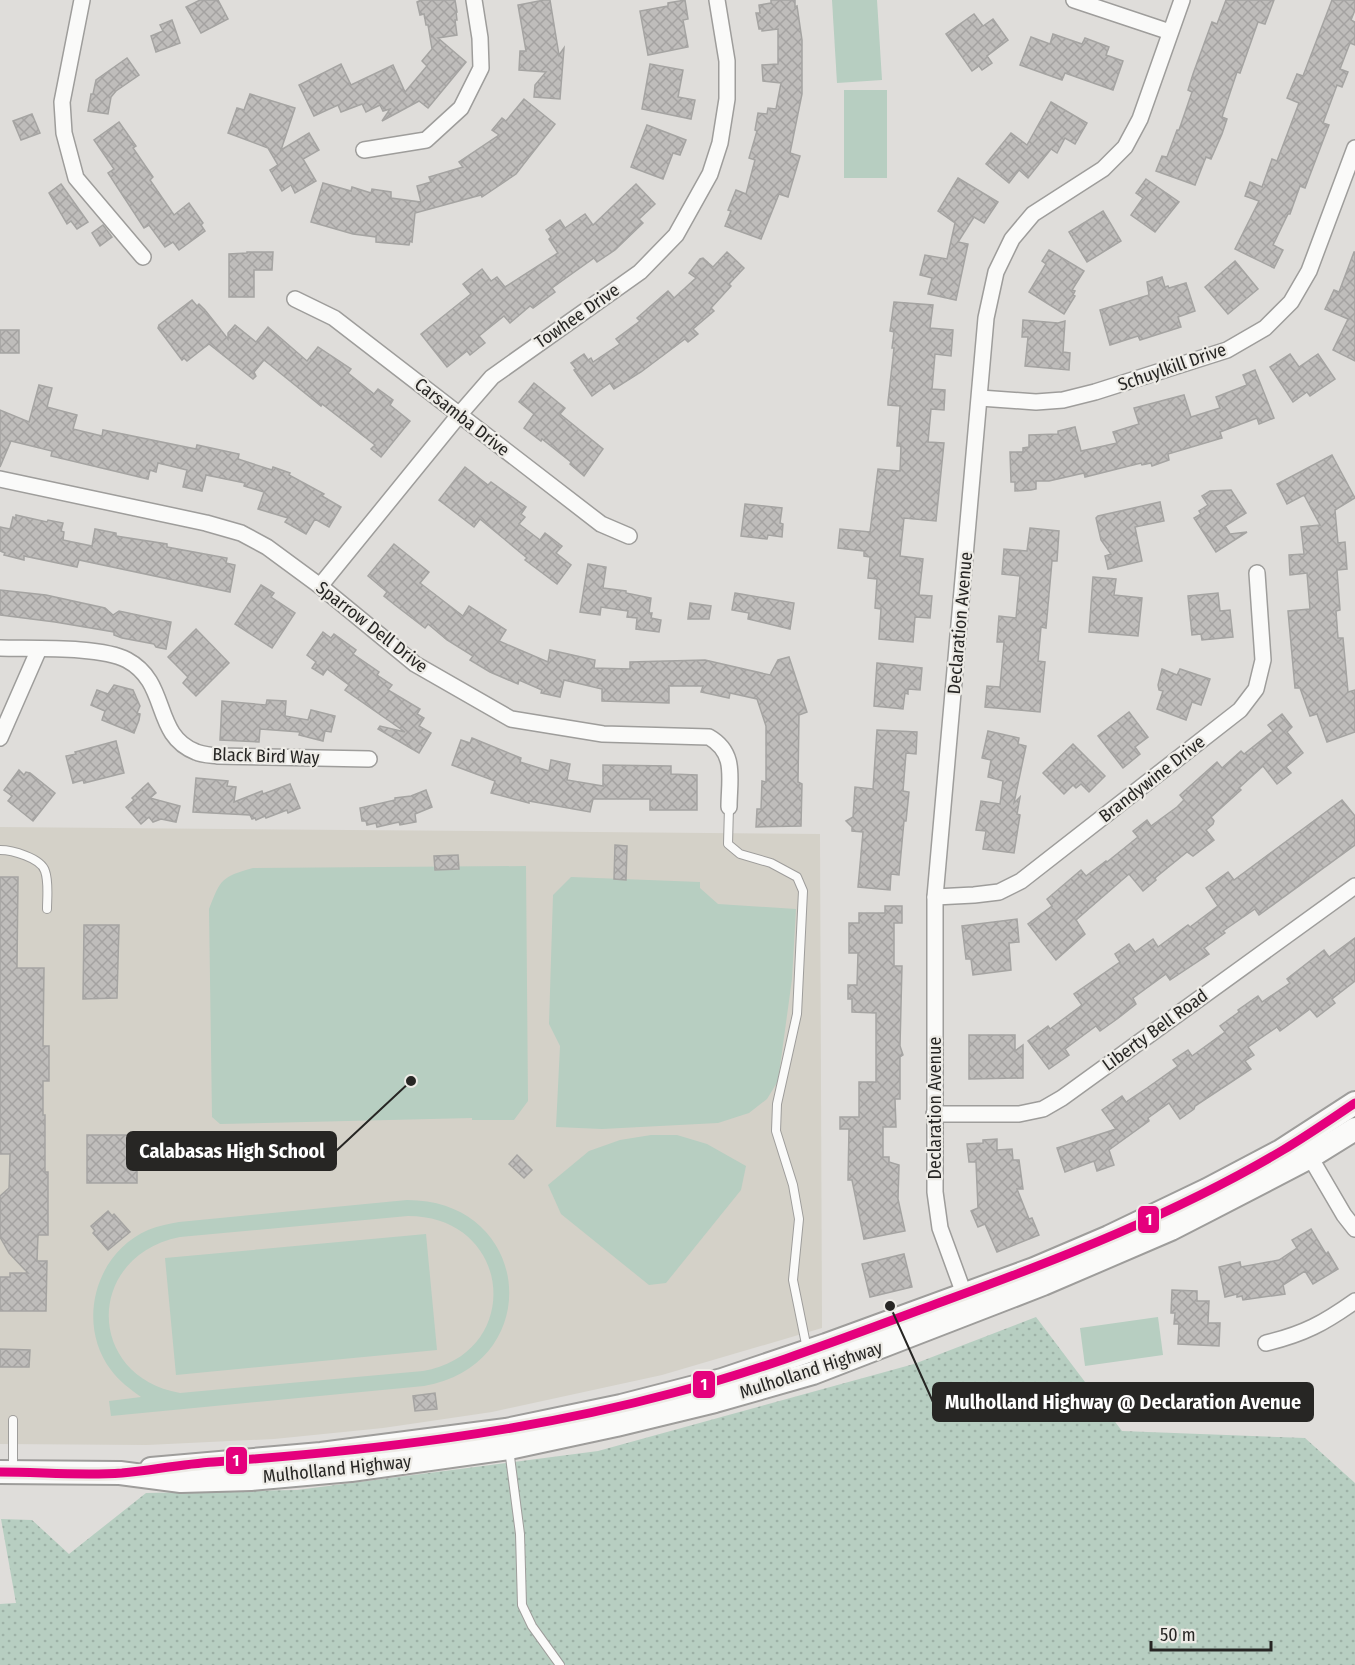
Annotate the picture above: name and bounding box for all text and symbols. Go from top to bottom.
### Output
street label: Towhee Drive [530,279,624,353]
street label: Schuylkill Drive [1115,338,1229,396]
street label: Carsamba Drive [410,373,514,461]
street label: Declaration Avenue [943,551,977,695]
street label: Sparrow Dell Drive [312,576,432,678]
street label: Brandywine Drive [1095,731,1210,827]
street label: Black Bird Way [212,743,320,769]
street label: Liberty Bell Road [1098,984,1212,1076]
street label: Declaration Avenue [924,1037,946,1179]
callout: Calabasas High School [127,1132,336,1170]
text: Calabasas High School [139,1139,325,1163]
line badge: 1 [1137,1205,1160,1234]
text: 1 [1146,1210,1152,1229]
street label: Mulholland Highway [737,1337,885,1403]
line badge: 1 [692,1370,716,1399]
text: 1 [701,1375,707,1394]
callout: Mulholland Highway @ Declaration Avenue [933,1383,1313,1421]
text: Mulholland Highway @ Declaration Avenue [945,1390,1301,1414]
line badge: 1 [225,1446,248,1475]
street label: Mulholland Highway [262,1450,412,1488]
text: 1 [233,1451,239,1470]
scale bar [1151,1614,1271,1652]
text: 50 m [1160,1624,1196,1646]

